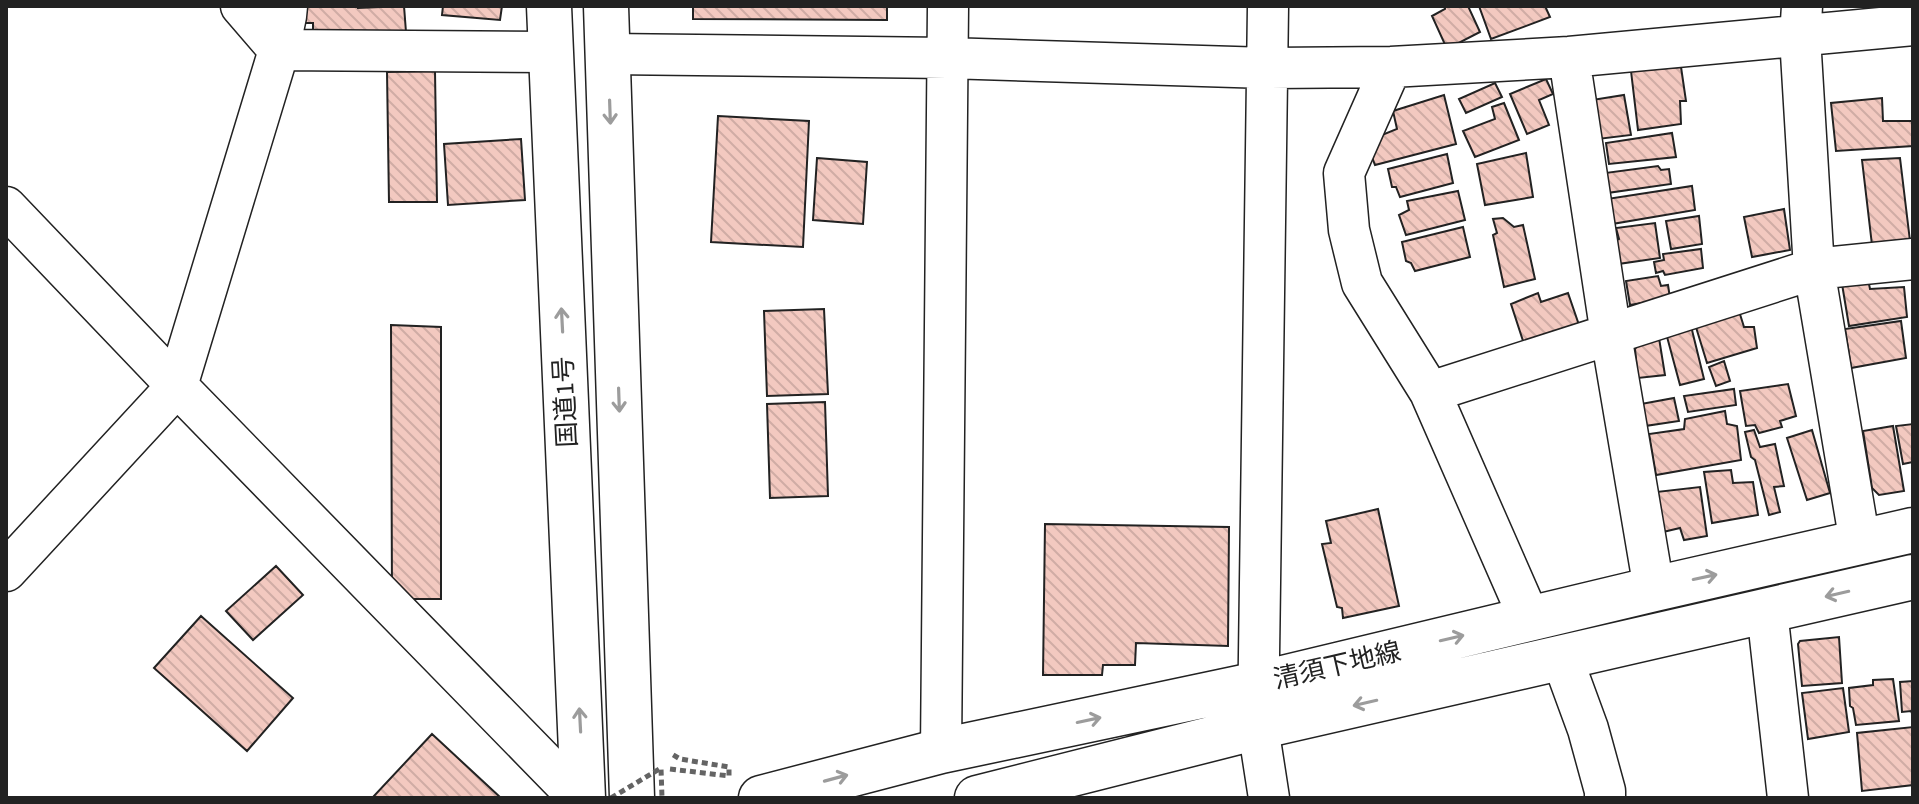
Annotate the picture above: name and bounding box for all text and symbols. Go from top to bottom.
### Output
one-way arrow [602,98,617,125]
one-way arrow [554,307,569,334]
street label: 国道1号 [545,356,586,448]
one-way arrow [611,386,626,413]
one-way arrow [1692,569,1717,584]
one-way arrow [1825,588,1850,603]
one-way arrow [1439,630,1465,645]
street label: 清須下地線 [1270,633,1405,698]
one-way arrow [1353,696,1379,711]
one-way arrow [572,707,587,734]
one-way arrow [1076,712,1102,727]
one-way arrow [823,770,848,785]

